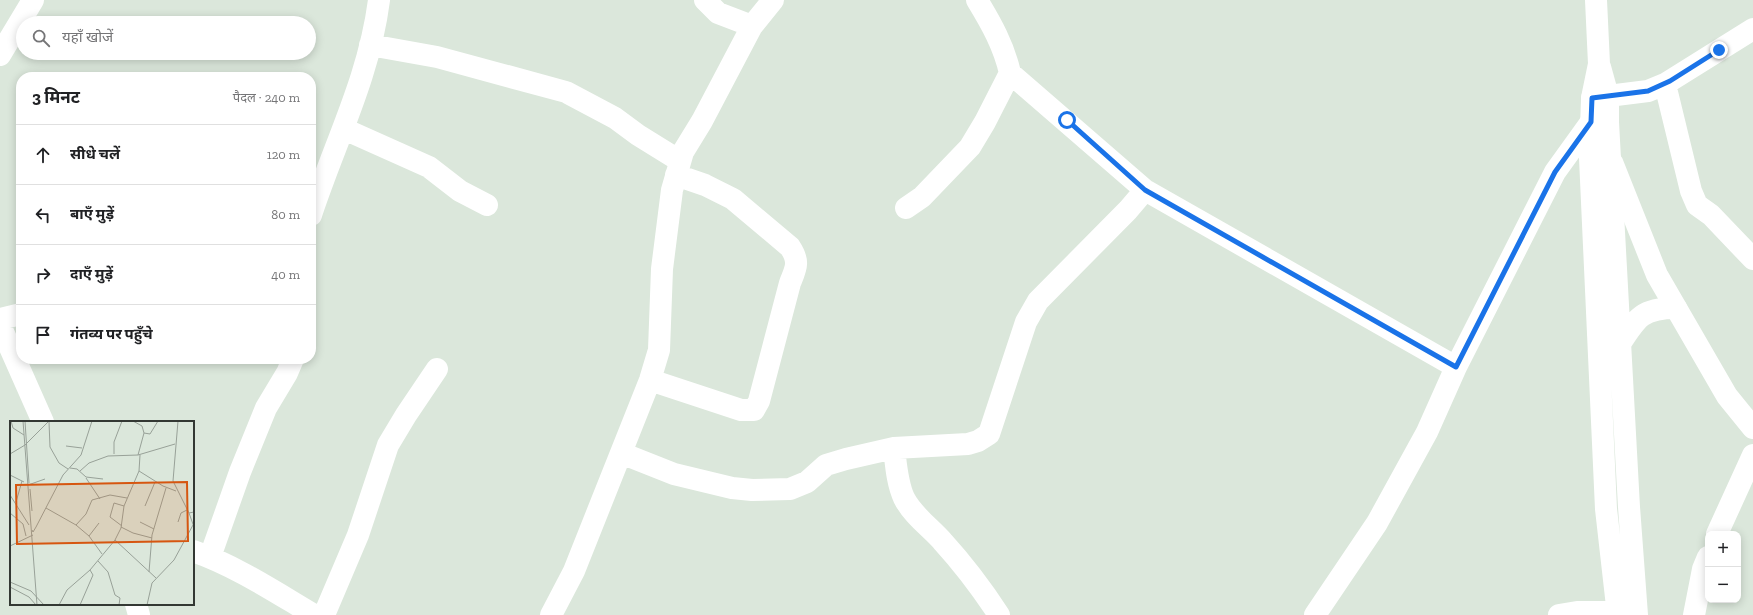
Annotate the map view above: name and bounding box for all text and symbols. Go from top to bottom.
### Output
search box [16,16,316,60]
icon: search [30,27,52,49]
text: यहाँ खोजें [62,28,113,46]
route end [1710,41,1728,59]
text: 3 मिनट [32,87,80,107]
text: पैदल · 240 m [233,90,300,105]
route start [1058,111,1076,129]
icon: ahead [32,144,54,166]
text: सीधे चलें [70,145,120,163]
text: 120 m [267,147,300,162]
icon: left [32,204,54,226]
text: बाएँ मुड़ें [70,205,114,223]
text: 80 m [271,207,300,222]
icon: right [32,264,54,286]
text: दाएँ मुड़ें [70,265,113,283]
text: 40 m [271,267,300,282]
icon: arrive [32,324,54,346]
text: गंतव्य पर पहुँचे [70,325,153,343]
inset map [10,421,194,605]
map controls [1705,531,1741,603]
button: + [1705,531,1741,567]
button: − [1705,567,1741,603]

